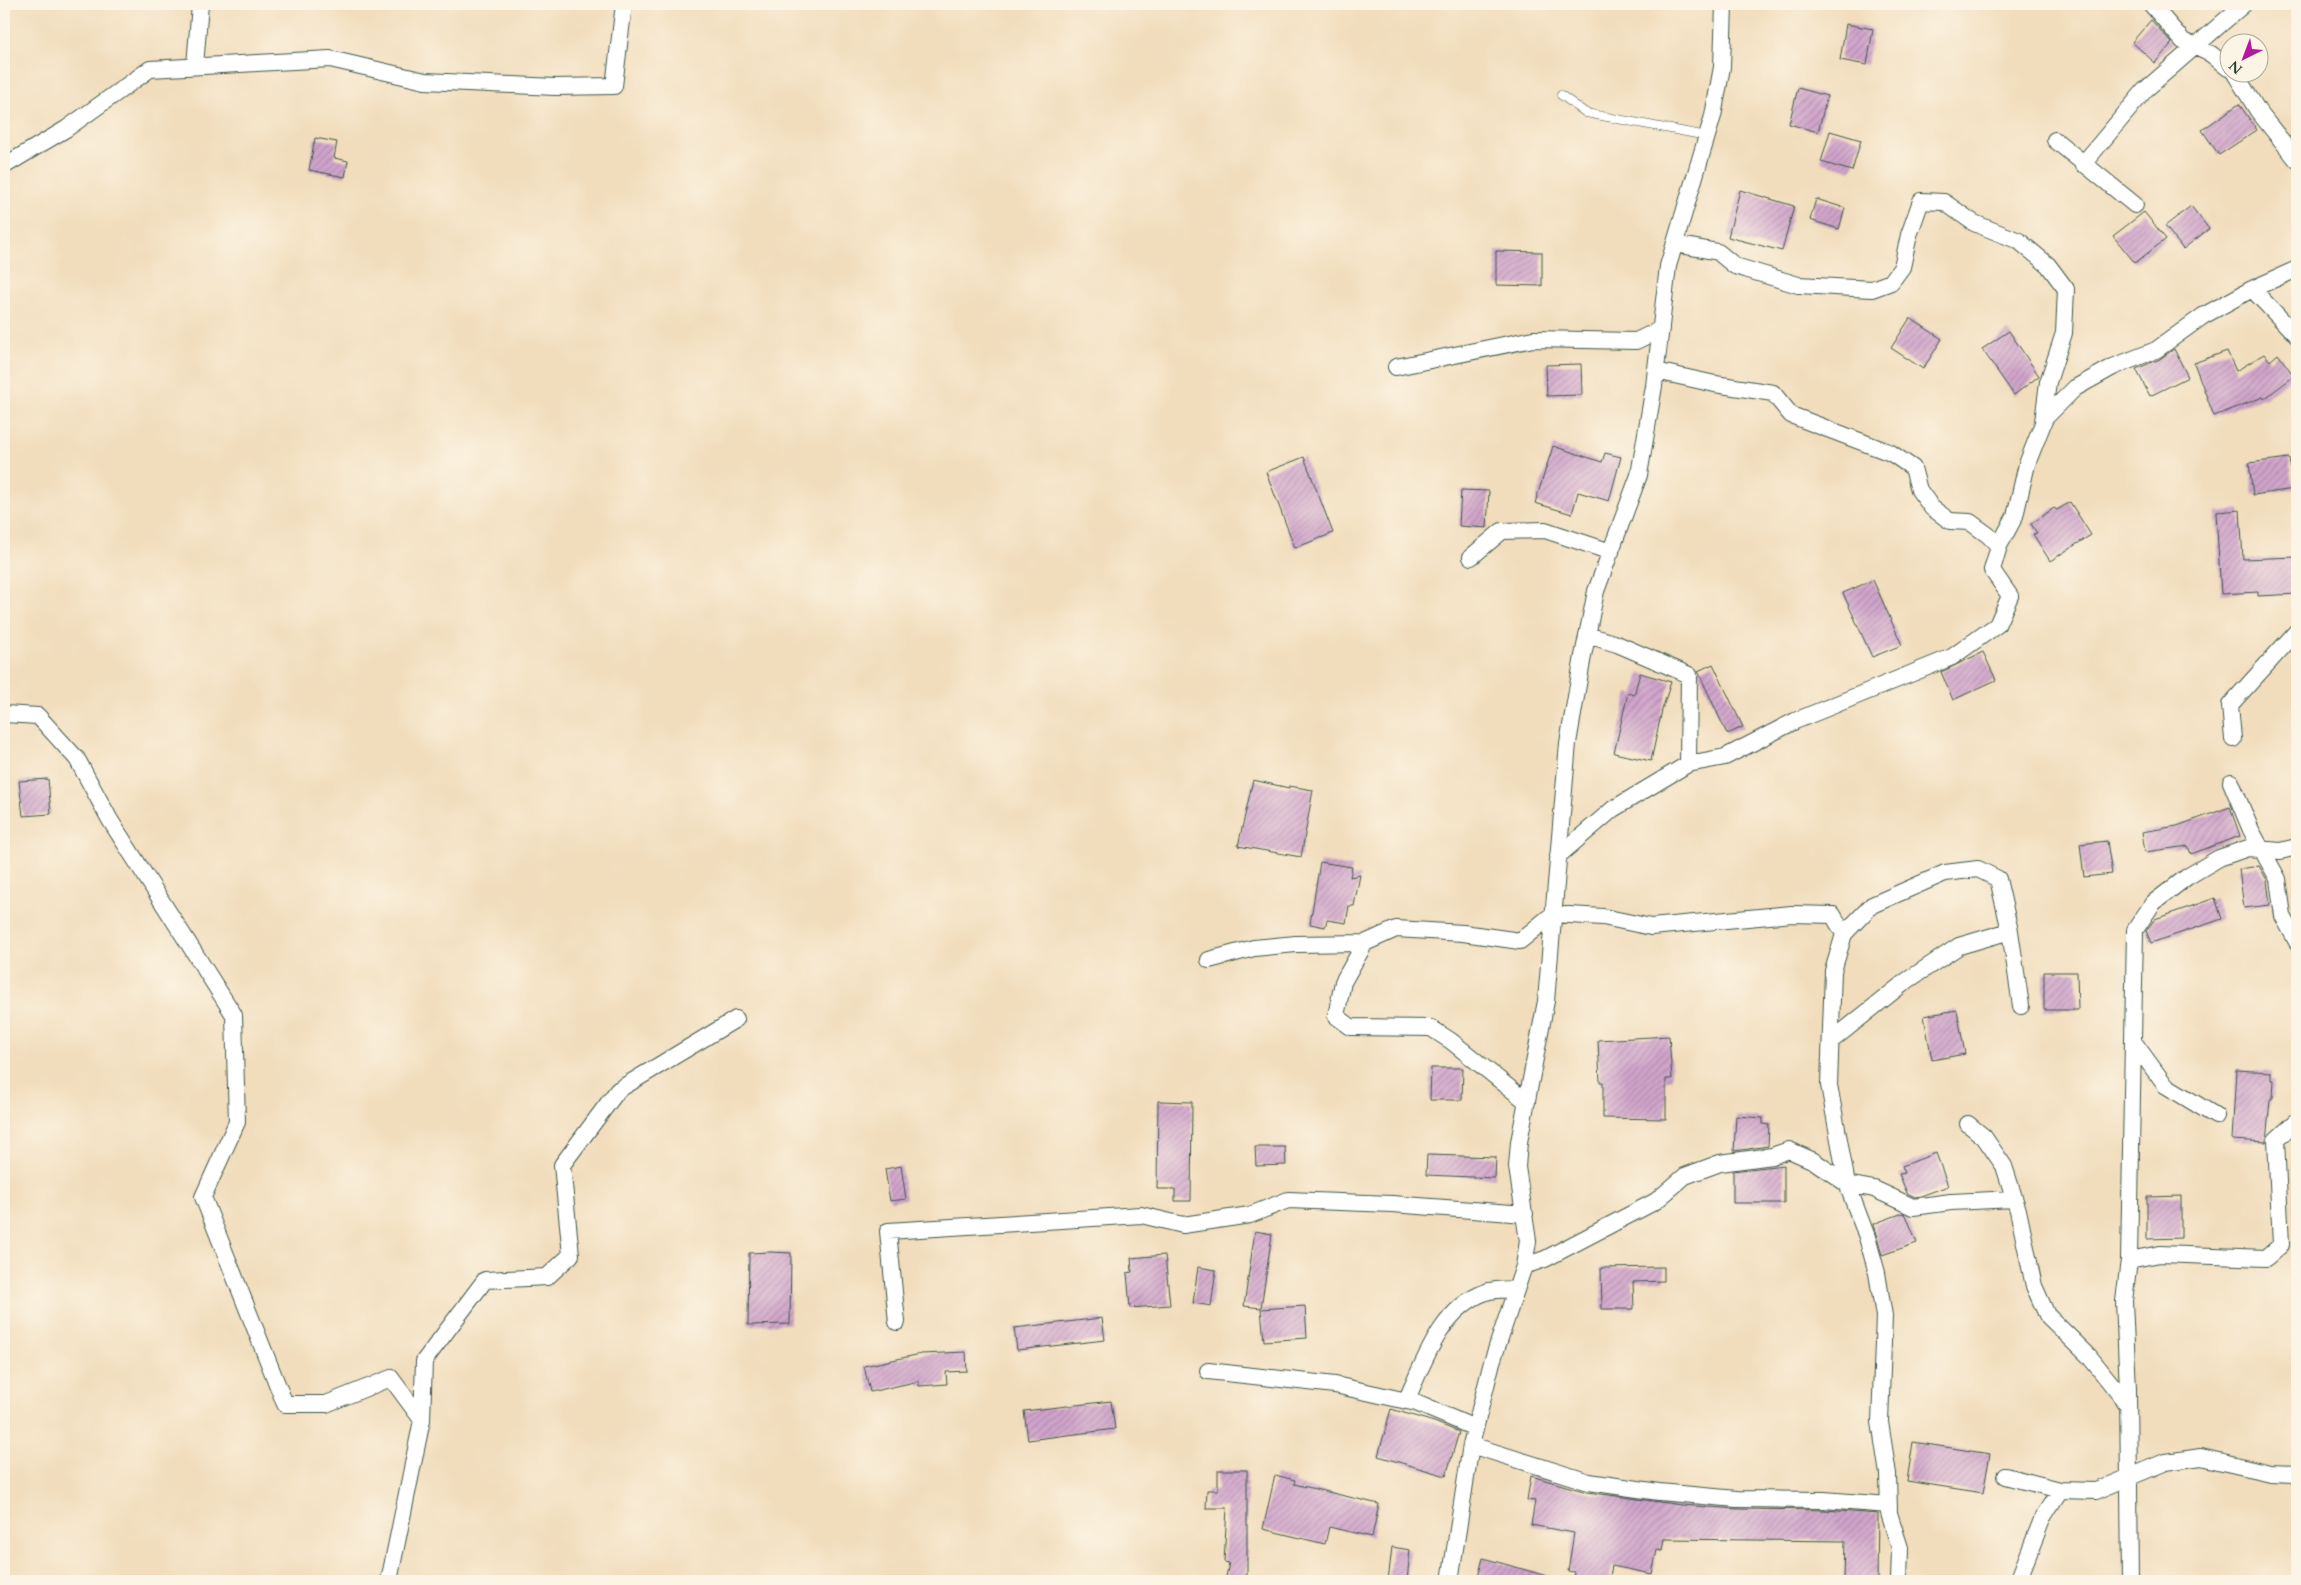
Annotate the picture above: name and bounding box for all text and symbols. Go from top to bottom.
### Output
north arrow [2218,32,2268,82]
text: N [2225,56,2247,78]

